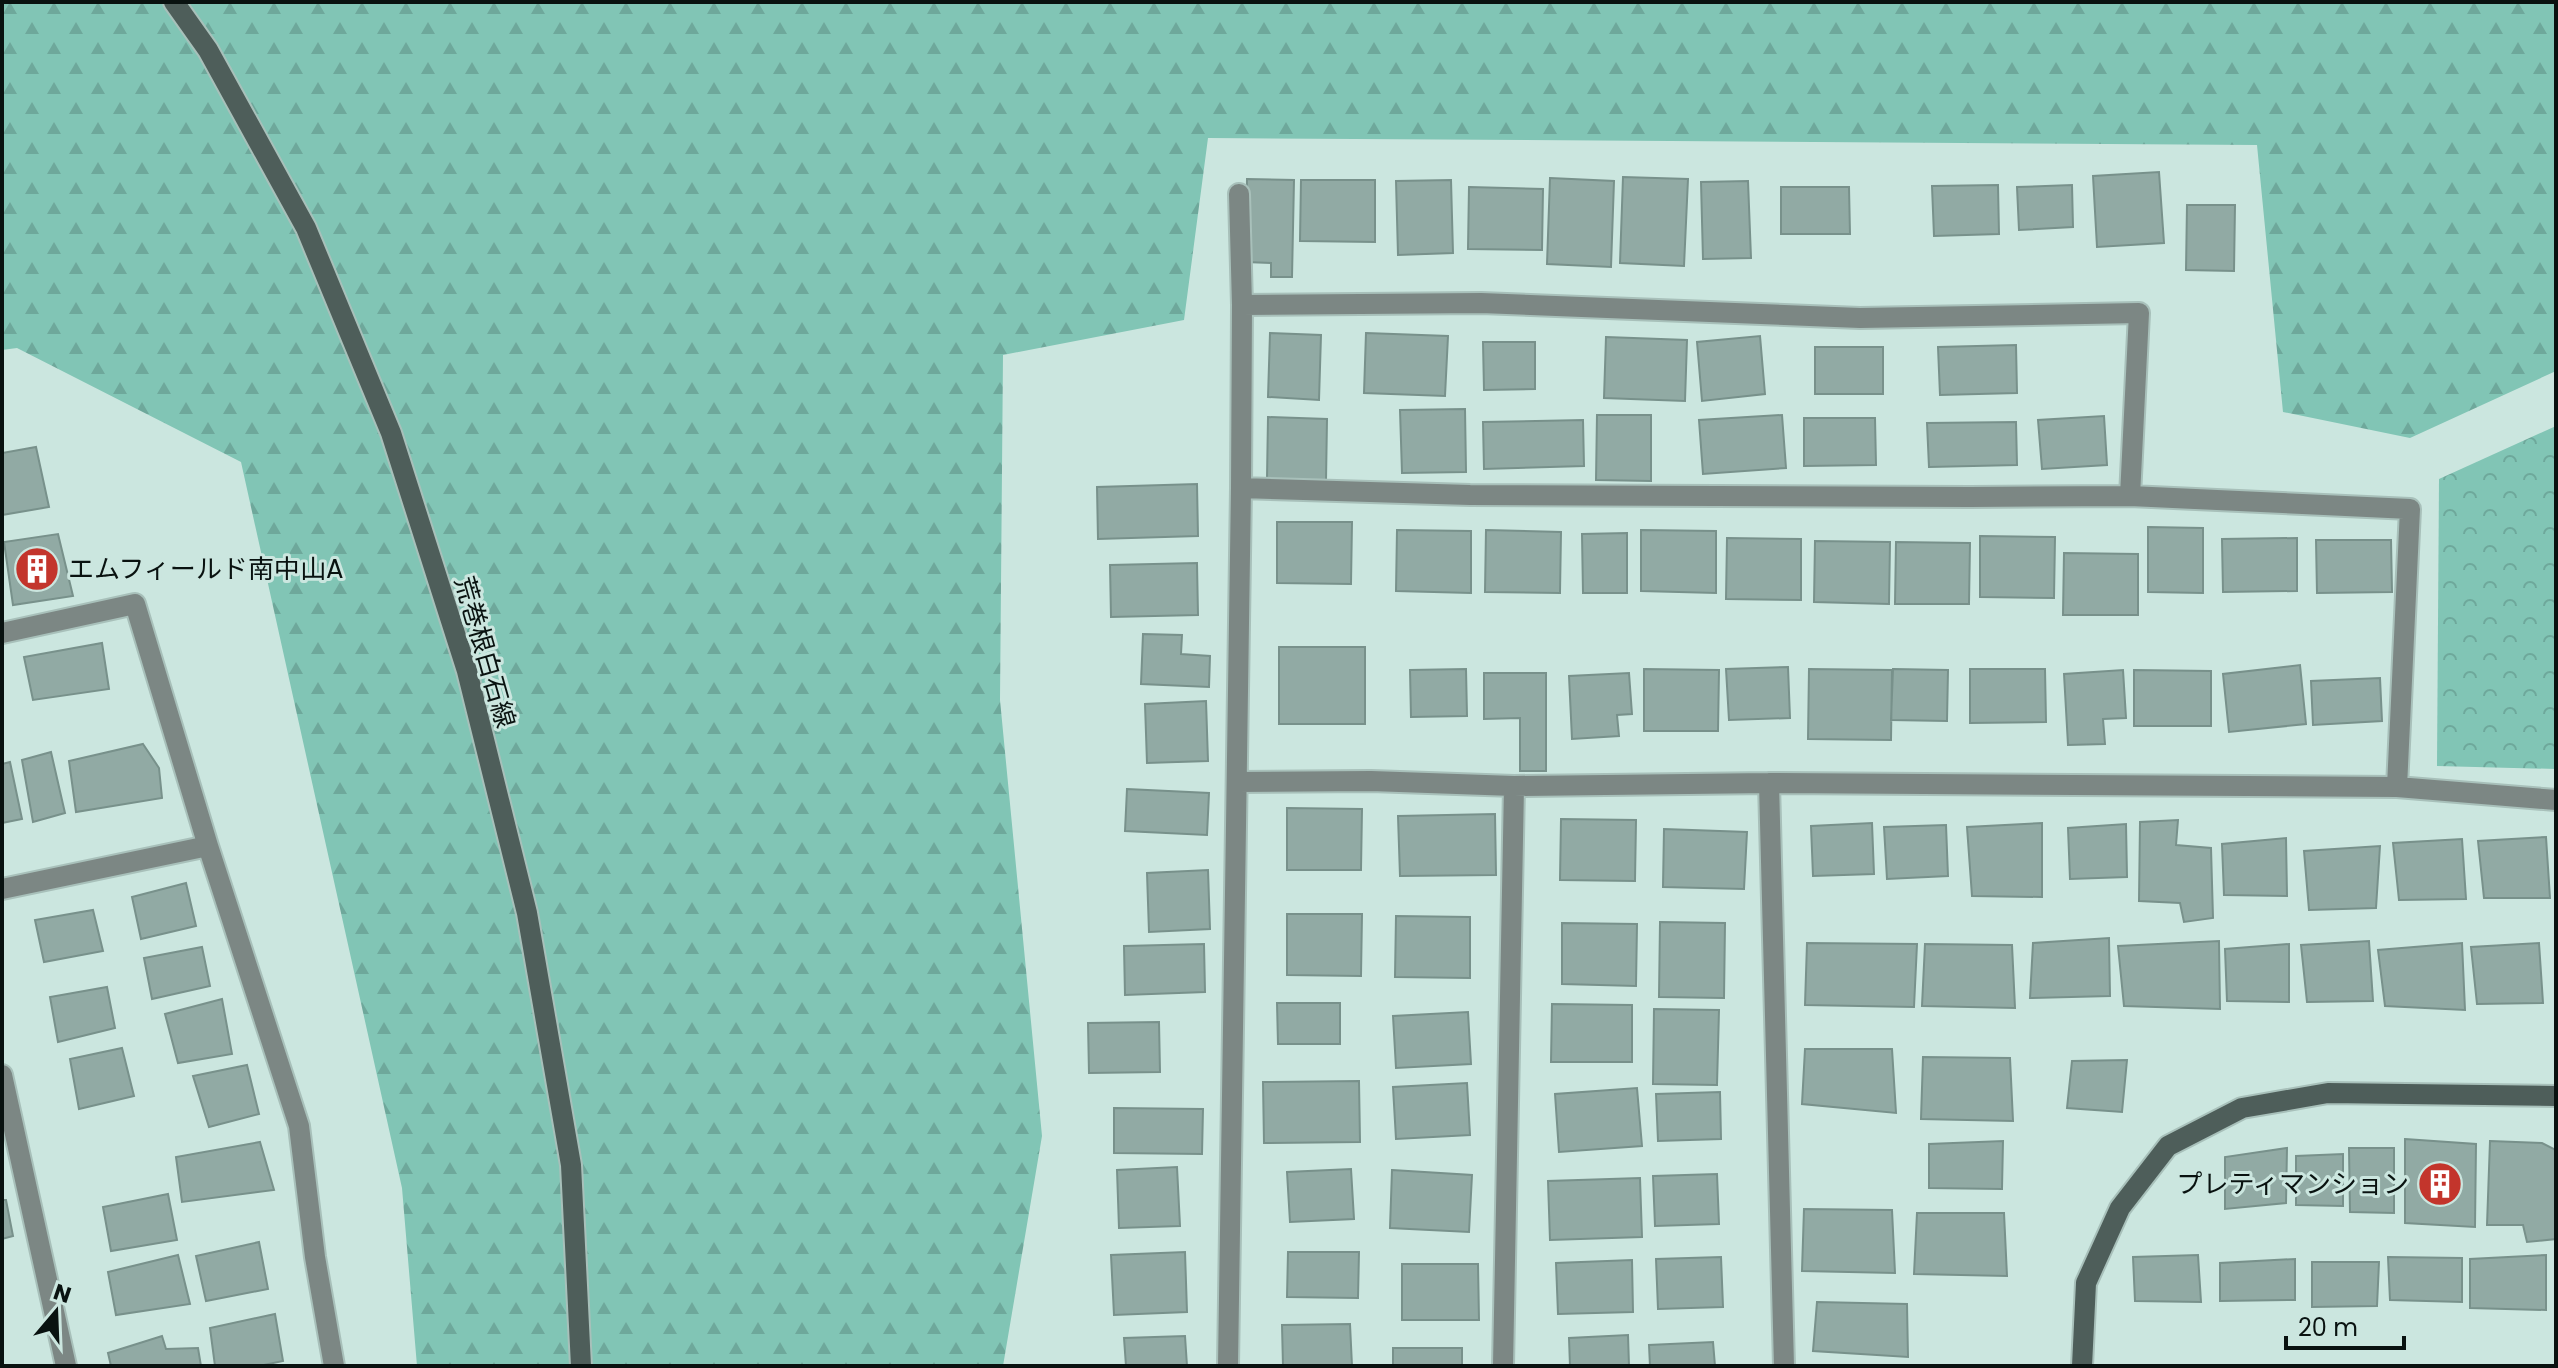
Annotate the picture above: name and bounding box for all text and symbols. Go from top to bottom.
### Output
building icon: エムフィールド南中山A [13,545,61,593]
place label: エムフィールド南中山A [68,551,343,587]
street label: 荒巻根白石線 [446,572,524,732]
building icon: プレティマンション [2416,1160,2464,1208]
place label: プレティマンション [2177,1166,2409,1202]
north arrow [16,1272,96,1352]
text: N [49,1276,75,1311]
scale bar [2286,1300,2404,1350]
text: 20 m [2298,1311,2358,1344]

